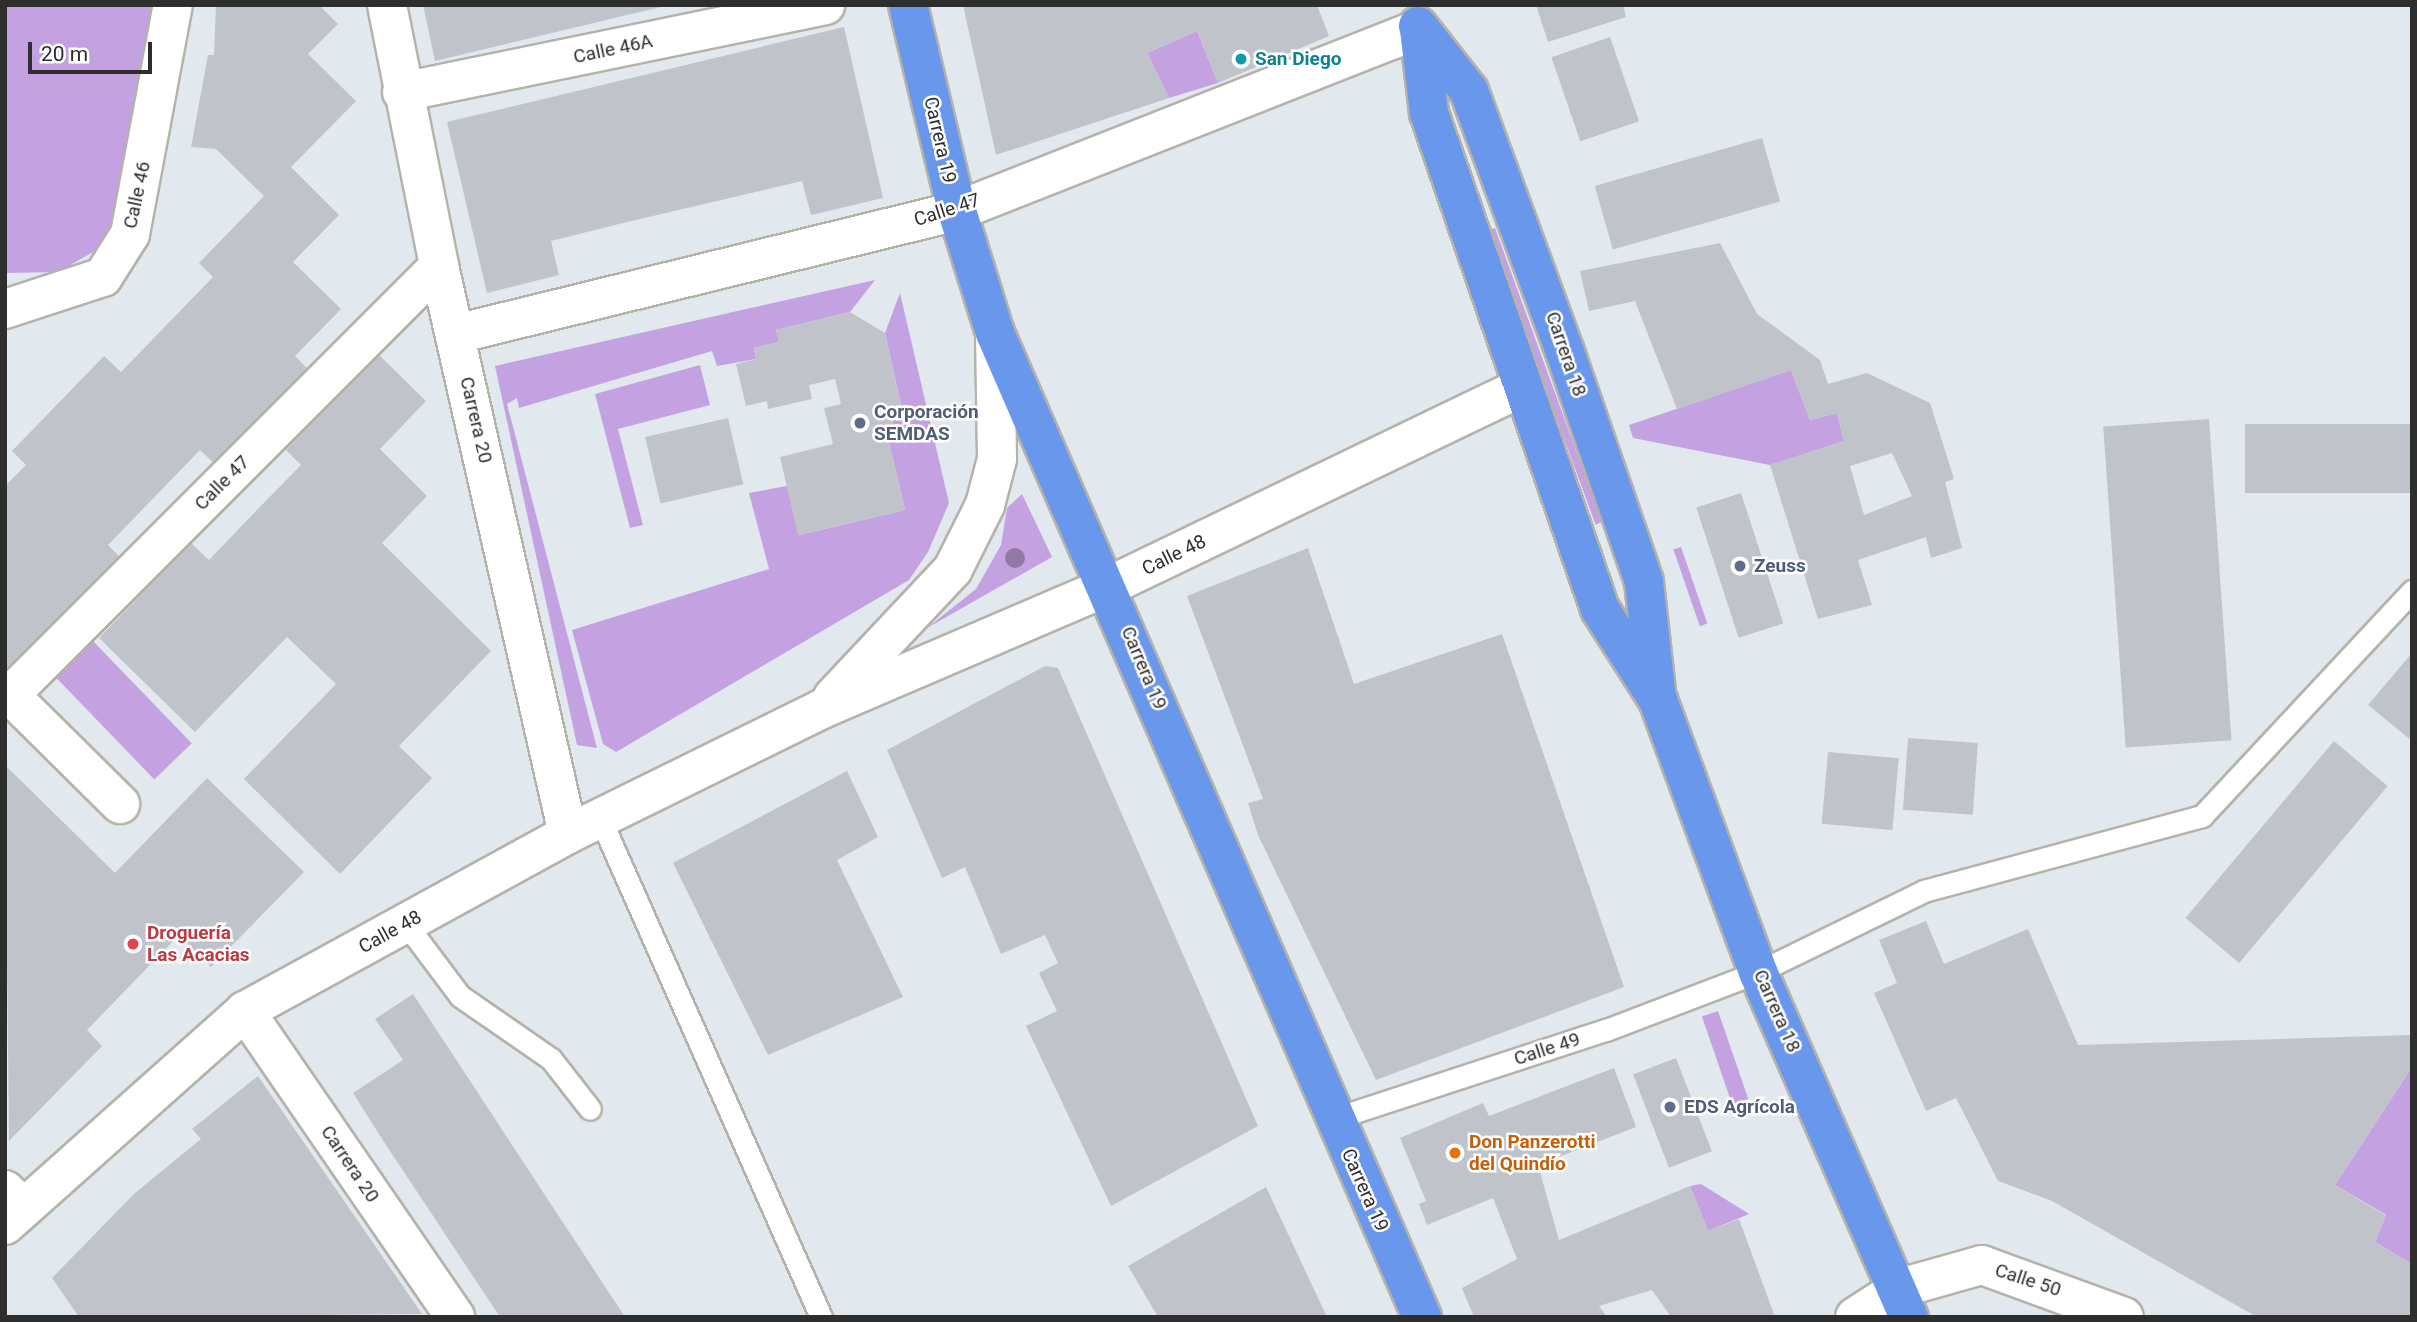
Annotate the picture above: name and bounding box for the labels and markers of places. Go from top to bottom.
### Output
place label: San Diego [1255,48,1341,70]
marker: San Diego [1233,51,1249,67]
place label: Corporación SEMDAS [874,401,979,445]
marker: Corporación SEMDAS [852,415,868,431]
place label: Zeuss [1754,555,1806,577]
marker: Zeuss [1732,558,1748,574]
place label: Droguería Las Acacias [147,922,250,966]
marker: Droguería Las Acacias [125,936,141,952]
place label: EDS Agrícola [1684,1096,1795,1118]
marker: EDS Agrícola [1662,1099,1678,1115]
place label: Don Panzerotti del Quindío [1469,1131,1595,1175]
marker: Don Panzerotti del Quindío [1447,1145,1463,1161]

